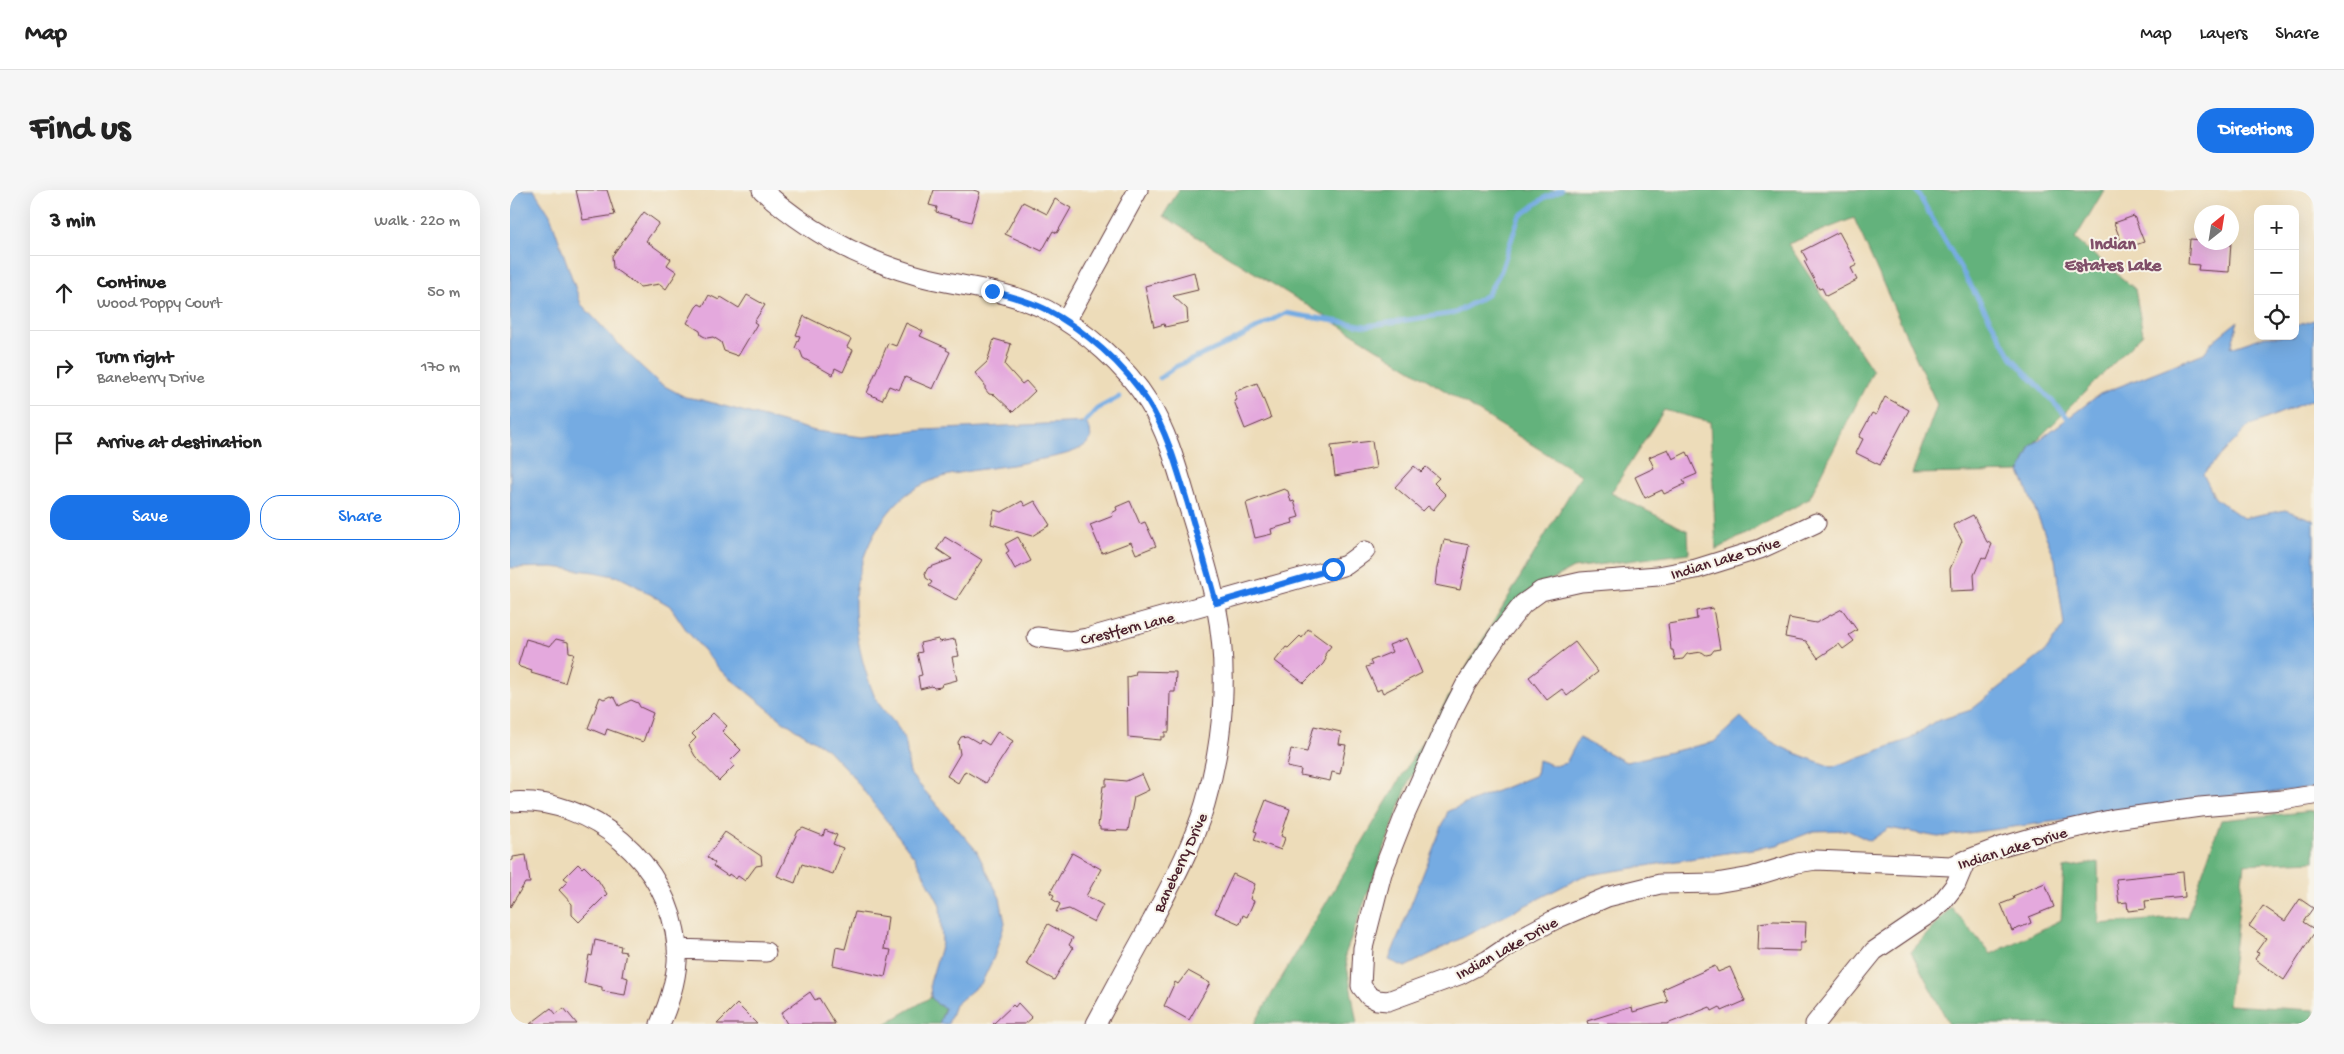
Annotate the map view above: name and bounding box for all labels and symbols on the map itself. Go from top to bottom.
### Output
north arrow [2194,205,2239,250]
district label: Indian Estates Lake [2065,235,2162,277]
route end [981,280,1004,303]
street label: Indian Lake Drive [1669,534,1784,586]
route start [1322,558,1345,581]
street label: Crestfern Lane [1079,609,1177,651]
street label: Baneberry Drive [1150,810,1214,917]
street label: Indian Lake Drive [1956,824,2071,876]
street label: Indian Lake Drive [1454,914,1563,986]

